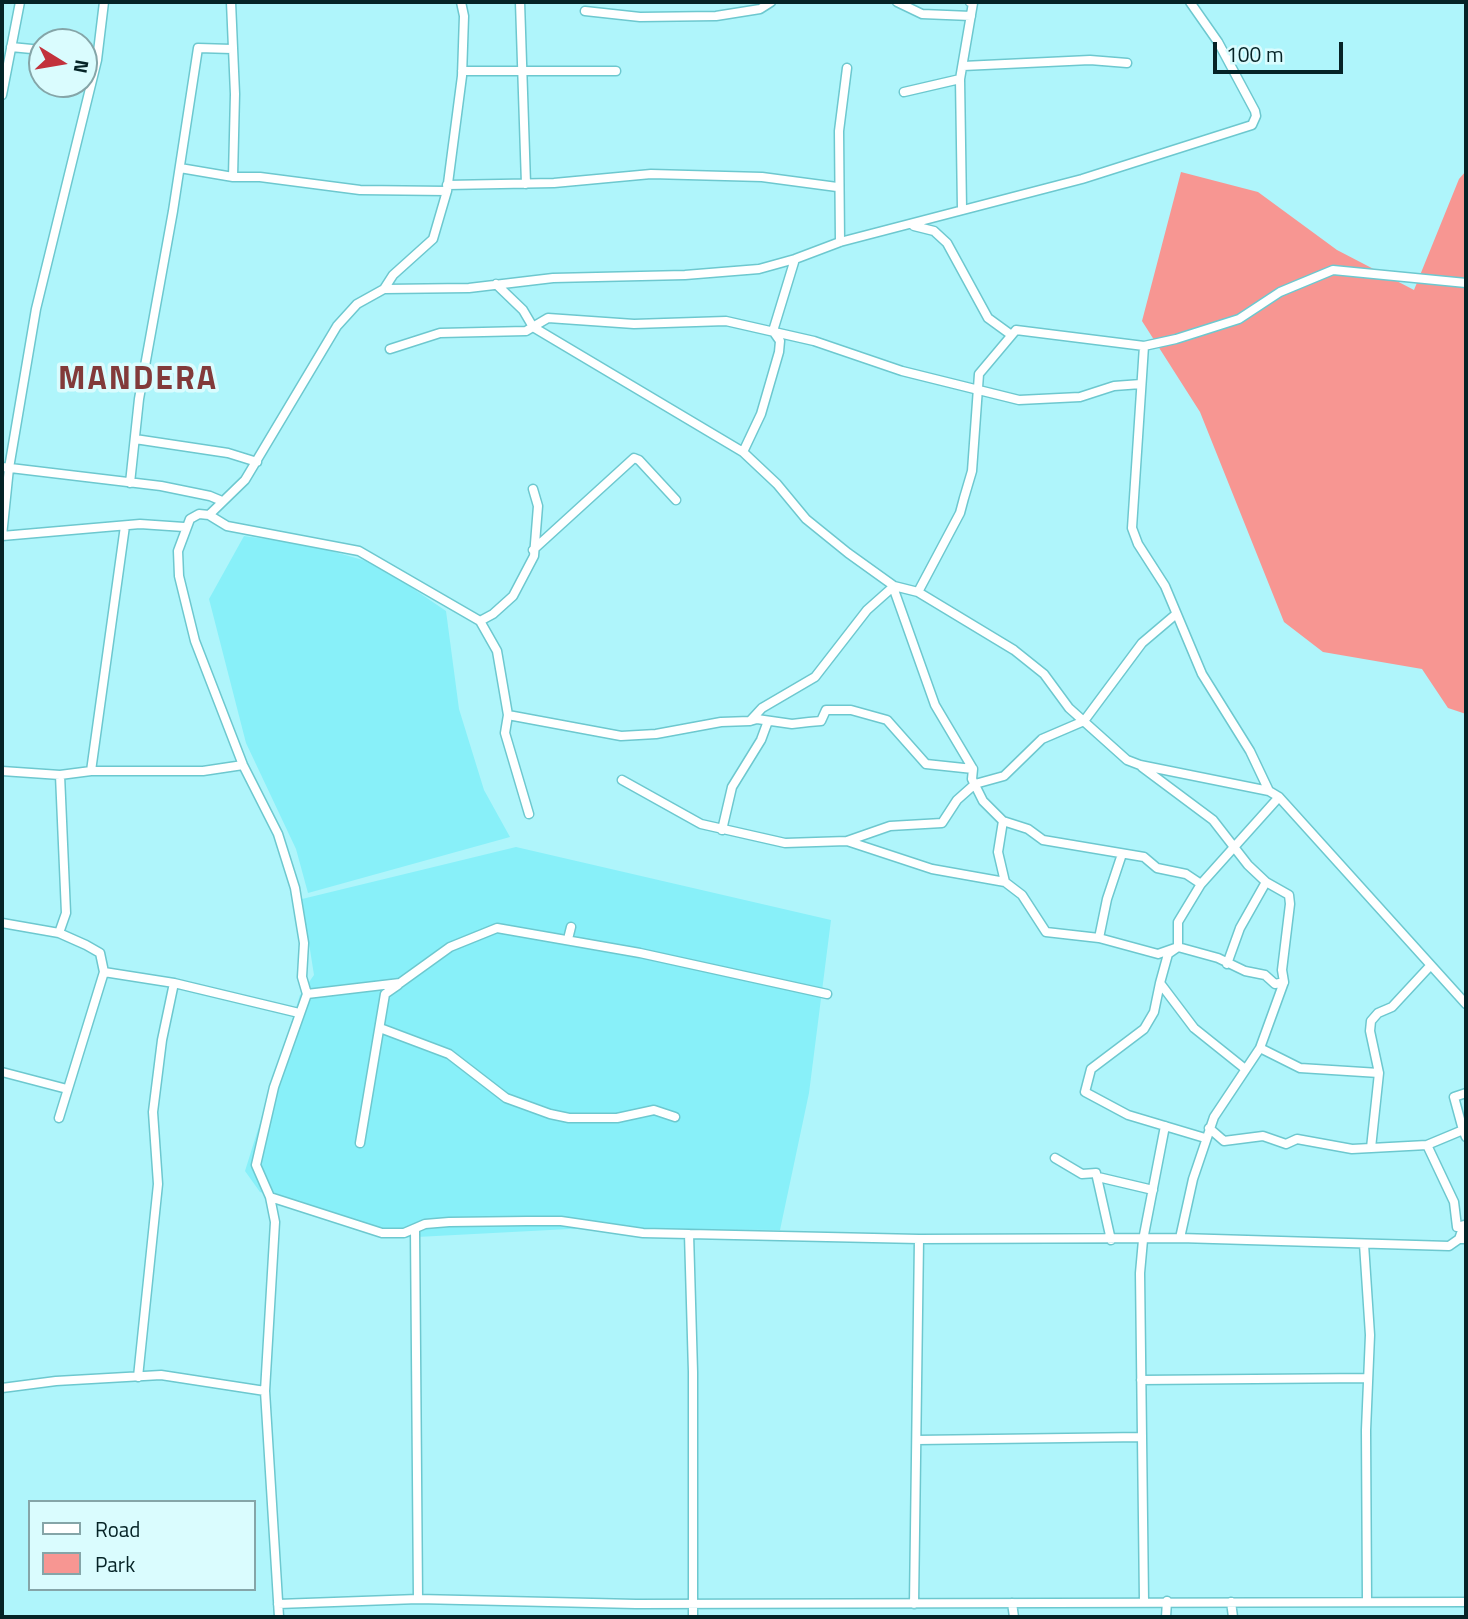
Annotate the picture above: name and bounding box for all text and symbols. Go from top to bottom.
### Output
north arrow [28,28,98,98]
scale bar [1216,28,1346,72]
text: 100 m [1226,38,1283,70]
text: N [67,57,98,76]
district label: MANDERA [59,362,217,400]
legend [28,1500,256,1591]
text: Road [95,1513,140,1545]
text: Park [95,1548,135,1580]

